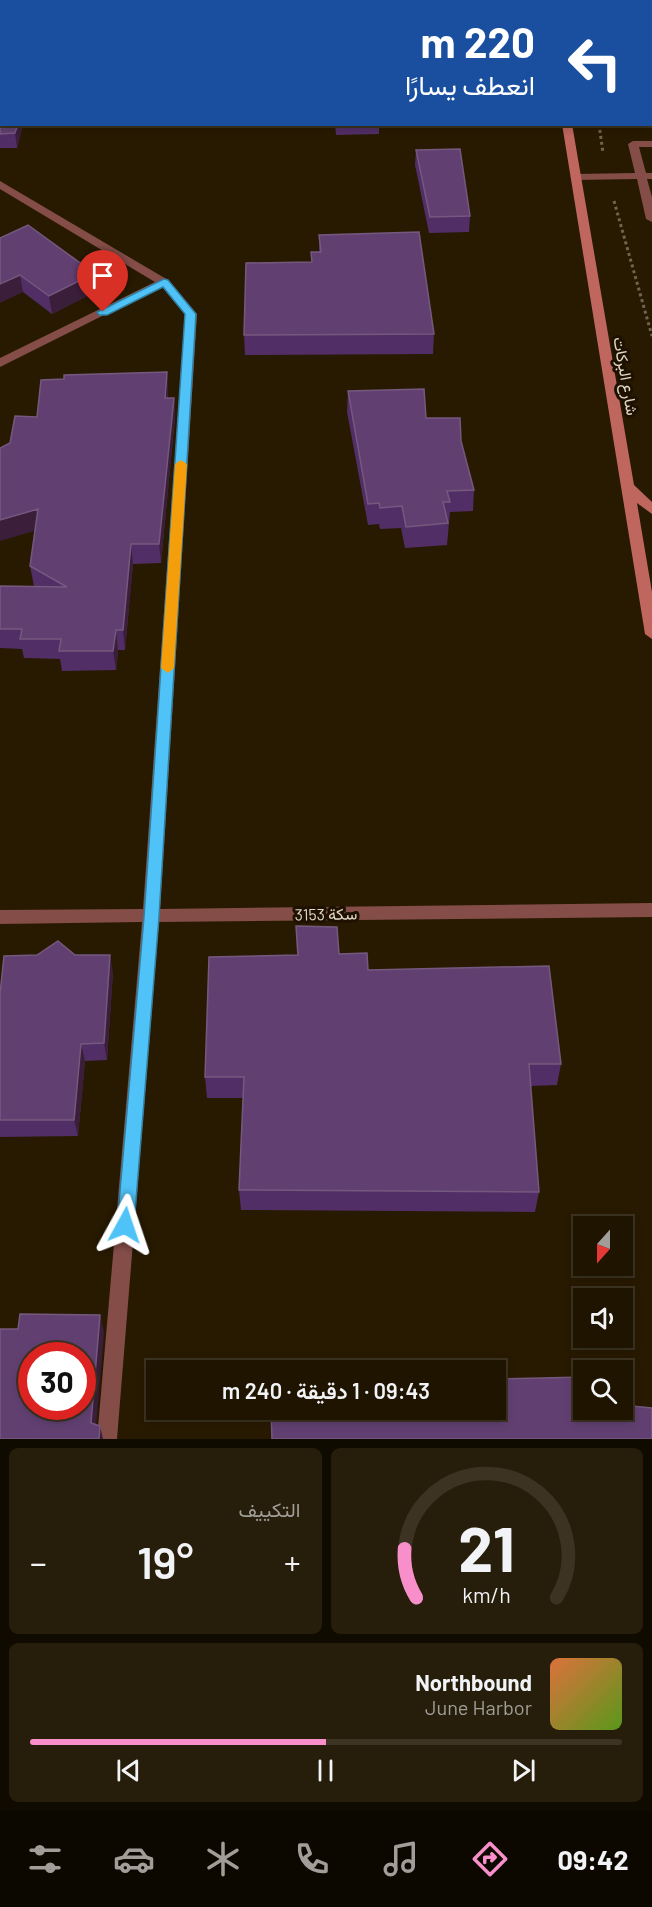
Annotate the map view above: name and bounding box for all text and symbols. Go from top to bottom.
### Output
text: 220 m [421,16,535,66]
icon: left [556,24,634,102]
text: انعطف يسارًا [405,68,535,100]
pin [77,250,128,312]
icon: arrive [86,259,119,292]
street label: شارع البركات [607,335,643,417]
street label: سكة 3153 [295,903,357,924]
position arrow [93,1193,157,1257]
north arrow [573,1216,633,1276]
map controls [573,1216,633,1420]
button: sound [573,1288,633,1348]
speed limit sign: 30 [18,1342,96,1420]
button: search [573,1360,633,1420]
text: 09:43 · 1 دقيقة · 240 m [222,1377,430,1403]
text: التكييف [238,1497,301,1521]
text: 21 [458,1510,515,1584]
text: 19° [137,1534,194,1588]
text: − [30,1542,47,1582]
text: + [284,1542,301,1582]
text: km/h [462,1582,511,1607]
text: Northbound [415,1669,532,1695]
text: June Harbor [425,1695,532,1719]
icon: previous [112,1754,145,1787]
icon: pause [309,1754,342,1787]
icon: next [507,1754,540,1787]
icon: filters [24,1838,66,1880]
icon: car [113,1838,155,1880]
icon: climate [202,1838,244,1880]
icon: phone [291,1838,333,1880]
icon: music [380,1838,422,1880]
icon: directions [469,1838,511,1880]
text: 09:42 [558,1843,629,1875]

